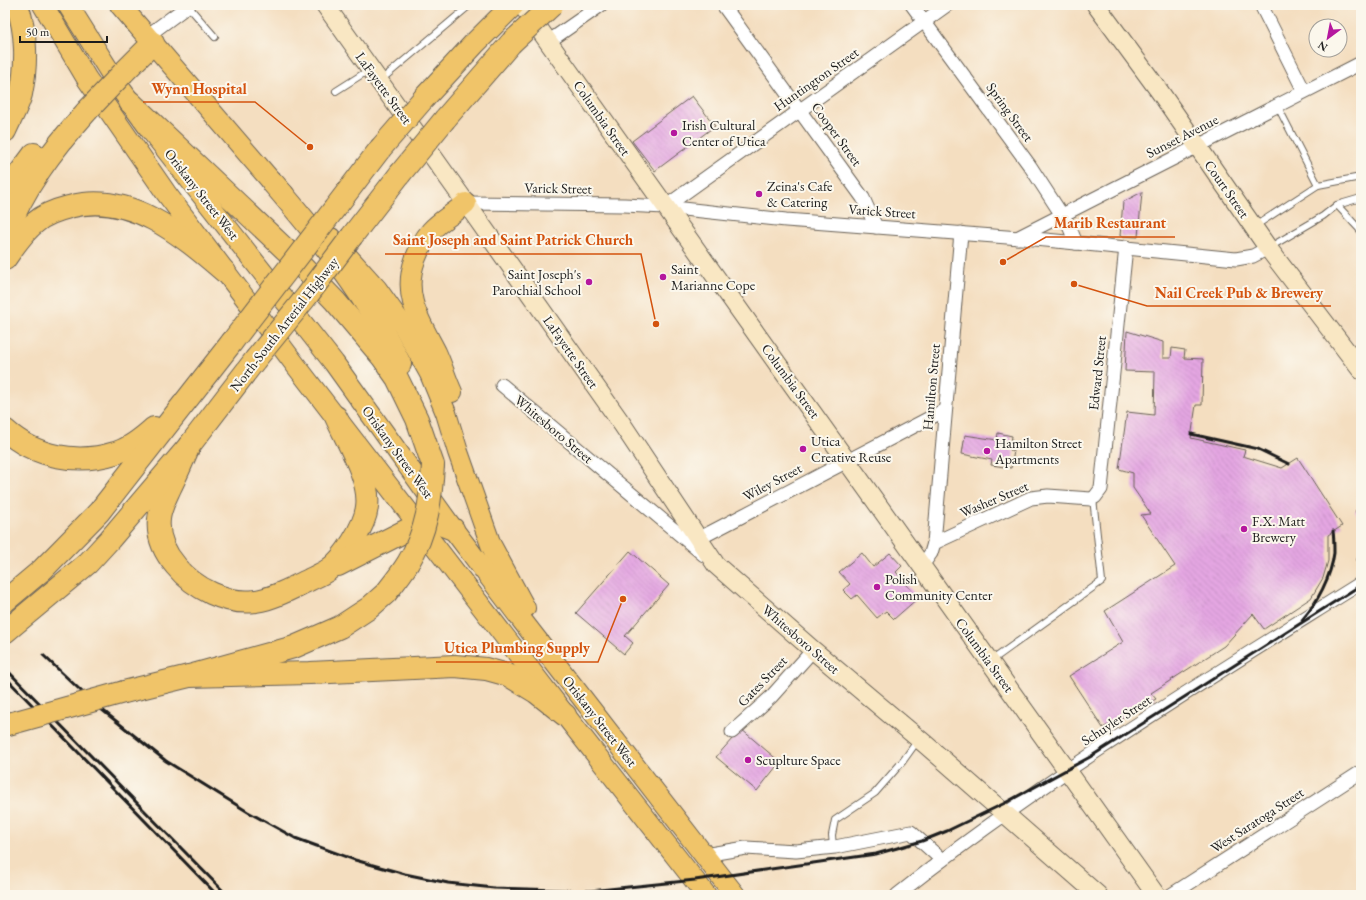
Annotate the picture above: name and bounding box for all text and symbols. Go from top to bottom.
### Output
scale bar [20,18,107,44]
north arrow [1308,18,1348,58]
text: 50 m [26,24,50,40]
text: N [1315,38,1330,55]
street label: Huntington Street [770,43,862,115]
street label: LaFayette Street [352,48,417,128]
callout: Wynn Hospital [143,75,255,102]
street label: Columbia Street [569,77,635,160]
text: Wynn Hospital [151,79,248,98]
street label: Spring Street [982,79,1038,146]
street label: Cooper Street [808,98,867,170]
street label: Sunset Avenue [1143,110,1222,162]
place label: Irish Cultural Center of Utica [682,116,766,150]
marker: Irish Cultural Center of Utica [669,128,679,138]
street label: Oriskany Street West [161,145,244,244]
street label: Court Street [1200,156,1254,222]
place label: Zeina's Cafe & Catering [767,177,833,211]
street label: Varick Street [524,178,593,198]
marker: Zeina's Cafe & Catering [754,189,764,199]
street label: Varick Street [848,200,917,222]
callout: Marib Restaurant [1046,210,1175,237]
text: Marib Restaurant [1054,213,1167,232]
callout: Saint Joseph and Saint Patrick Church [385,227,641,254]
text: Saint Joseph and Saint Patrick Church [393,230,634,249]
street label: North-South Arterial Highway [226,252,343,395]
place label: Saint Marianne Cope [671,260,756,294]
place label: Saint Joseph's Parochial School [492,265,582,299]
marker: Saint Marianne Cope [658,272,668,282]
marker: Saint Joseph's Parochial School [584,277,594,287]
callout: Nail Creek Pub & Brewery [1147,279,1331,306]
text: Nail Creek Pub & Brewery [1155,283,1324,302]
street label: LaFayette Street [539,312,603,392]
street label: Edward Street [1084,334,1110,411]
street label: Columbia Street [758,340,825,422]
street label: Hamilton Street [918,342,944,431]
street label: Whitesboro Street [511,391,597,468]
street label: Oriskany Street West [358,402,438,503]
place label: Utica Creative Reuse [811,432,892,466]
place label: Hamilton Street Apartments [994,434,1082,468]
marker: Utica Creative Reuse [798,444,808,454]
marker: Hamilton Street Apartments [982,446,992,456]
street label: Wiley Street [739,459,805,505]
street label: Washer Street [957,476,1031,521]
place label: F.X. Matt Brewery [1252,512,1306,546]
marker: F.X. Matt Brewery [1239,524,1249,534]
place label: Polish Community Center [885,570,993,604]
marker: Polish Community Center [872,582,882,592]
street label: Whitesboro Street [758,600,844,678]
street label: Columbia Street [952,614,1019,696]
callout: Utica Plumbing Supply [436,635,598,662]
text: Utica Plumbing Supply [444,638,591,657]
street label: Gates Street [733,651,791,710]
street label: Oriskany Street West [559,672,642,771]
street label: Schuyler Street [1078,690,1155,749]
place label: Scuplture Space [756,751,841,769]
marker: Scuplture Space [743,755,753,765]
street label: West Saratoga Street [1207,783,1307,857]

